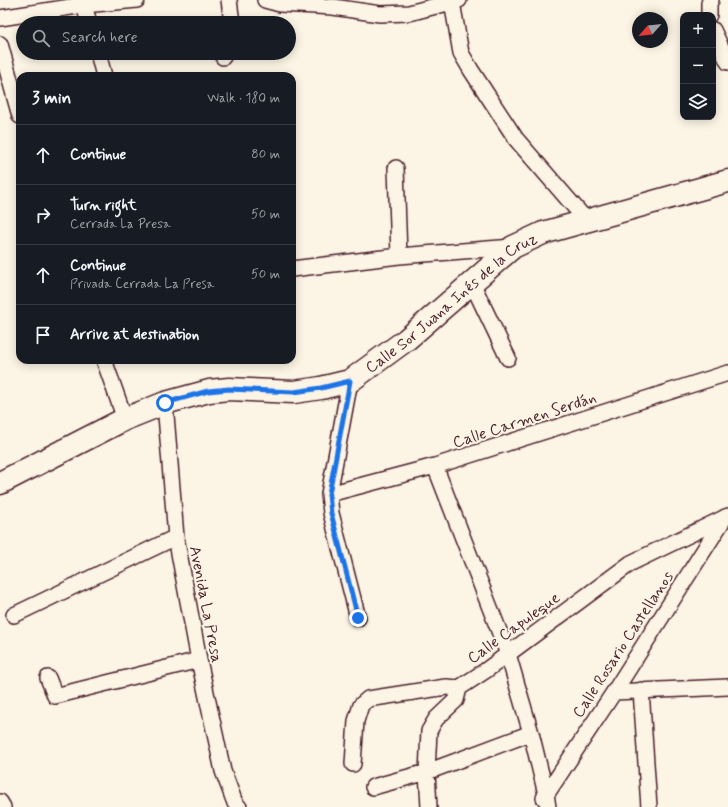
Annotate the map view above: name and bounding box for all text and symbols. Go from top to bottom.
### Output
north arrow [632,12,668,48]
map controls [680,12,716,120]
button: + [680,12,716,48]
search box [16,16,296,60]
icon: search [30,27,52,49]
text: Search here [62,28,138,48]
button: − [680,48,716,84]
button: layers [680,84,716,120]
text: 3 min [32,87,71,109]
text: Walk · 180 m [207,90,280,107]
icon: ahead [32,144,54,166]
text: Continue [70,145,126,165]
text: 80 m [251,146,280,163]
text: Turn right [70,196,137,216]
icon: right [32,204,54,226]
text: 50 m [251,206,280,223]
text: Cerrada La Presa [70,216,171,233]
street label: Calle Sor Juana Inés de la Cruz [361,228,541,378]
text: Continue [70,256,126,276]
icon: ahead [32,264,54,286]
text: 50 m [251,266,280,283]
text: Privada Cerrada La Presa [70,276,214,293]
icon: arrive [32,324,54,346]
text: Arrive at destination [70,325,199,345]
street label: Calle Carmen Serdán [450,387,599,454]
route start [156,394,174,412]
street label: Avenida La Presa [184,544,227,664]
street label: Calle Rosario Castellanos [568,568,679,722]
street label: Calle Capuleque [463,587,565,669]
route end [349,609,367,627]

